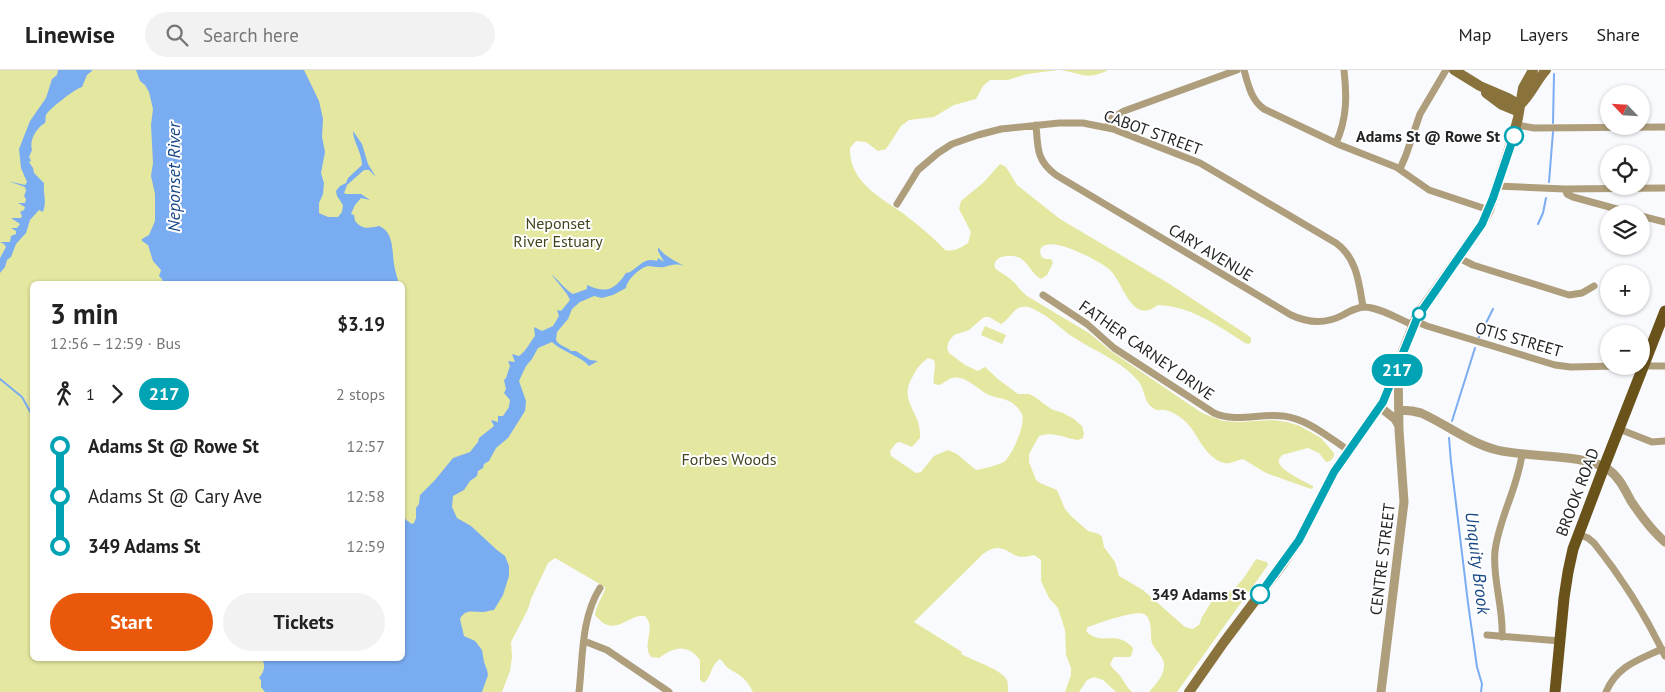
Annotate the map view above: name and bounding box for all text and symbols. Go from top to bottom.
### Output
search box [145,12,495,57]
text: Linewise [25,19,115,50]
icon: search [163,21,191,49]
text: Search here [203,23,299,47]
text: Map [1459,23,1491,46]
text: Layers [1519,23,1568,46]
text: Share [1596,23,1640,46]
north arrow [1600,85,1650,135]
map controls [1600,85,1650,375]
street label: CABOT STREET [1101,105,1205,159]
water label: Neponset River [162,121,185,232]
place label: Adams St @ Rowe St [1356,126,1500,146]
marker: Adams St @ Rowe St [1504,126,1524,146]
button: locate [1600,145,1650,195]
button: layers [1600,205,1650,255]
park label: Neponset River Estuary [513,213,603,251]
street label: CARY AVENUE [1165,219,1257,285]
button: + [1600,265,1650,315]
text: 3 min [50,295,118,332]
street label: FATHER CARNEY DRIVE [1075,296,1219,404]
unlabelled marker [1412,307,1426,321]
text: $3.19 [337,312,385,336]
street label: OTIS STREET [1473,317,1565,361]
button: − [1600,325,1650,375]
text: 12:56 – 12:59 · Bus [50,333,181,353]
line badge: 217 [1368,354,1426,386]
text: 217 [1382,358,1412,381]
icon: walk [50,380,78,408]
icon: forward [103,380,131,408]
text: 217 [149,382,179,405]
text: 1 [86,384,95,404]
text: 2 stops [336,384,385,404]
text: Adams St @ Rowe St [88,434,259,458]
text: 12:57 [347,436,385,456]
street label: BROOK ROAD [1551,445,1603,539]
park label: Forbes Woods [682,449,777,469]
text: Adams St @ Cary Ave [88,484,262,508]
text: 12:58 [347,486,385,506]
street label: CENTRE STREET [1365,502,1399,616]
water label: Unquity Brook [1460,510,1496,616]
text: 349 Adams St [88,534,200,558]
text: 12:59 [347,536,385,556]
place label: 349 Adams St [1151,584,1246,604]
marker: 349 Adams St [1250,584,1270,604]
button: Start [50,593,213,651]
button: Tickets [223,593,385,651]

